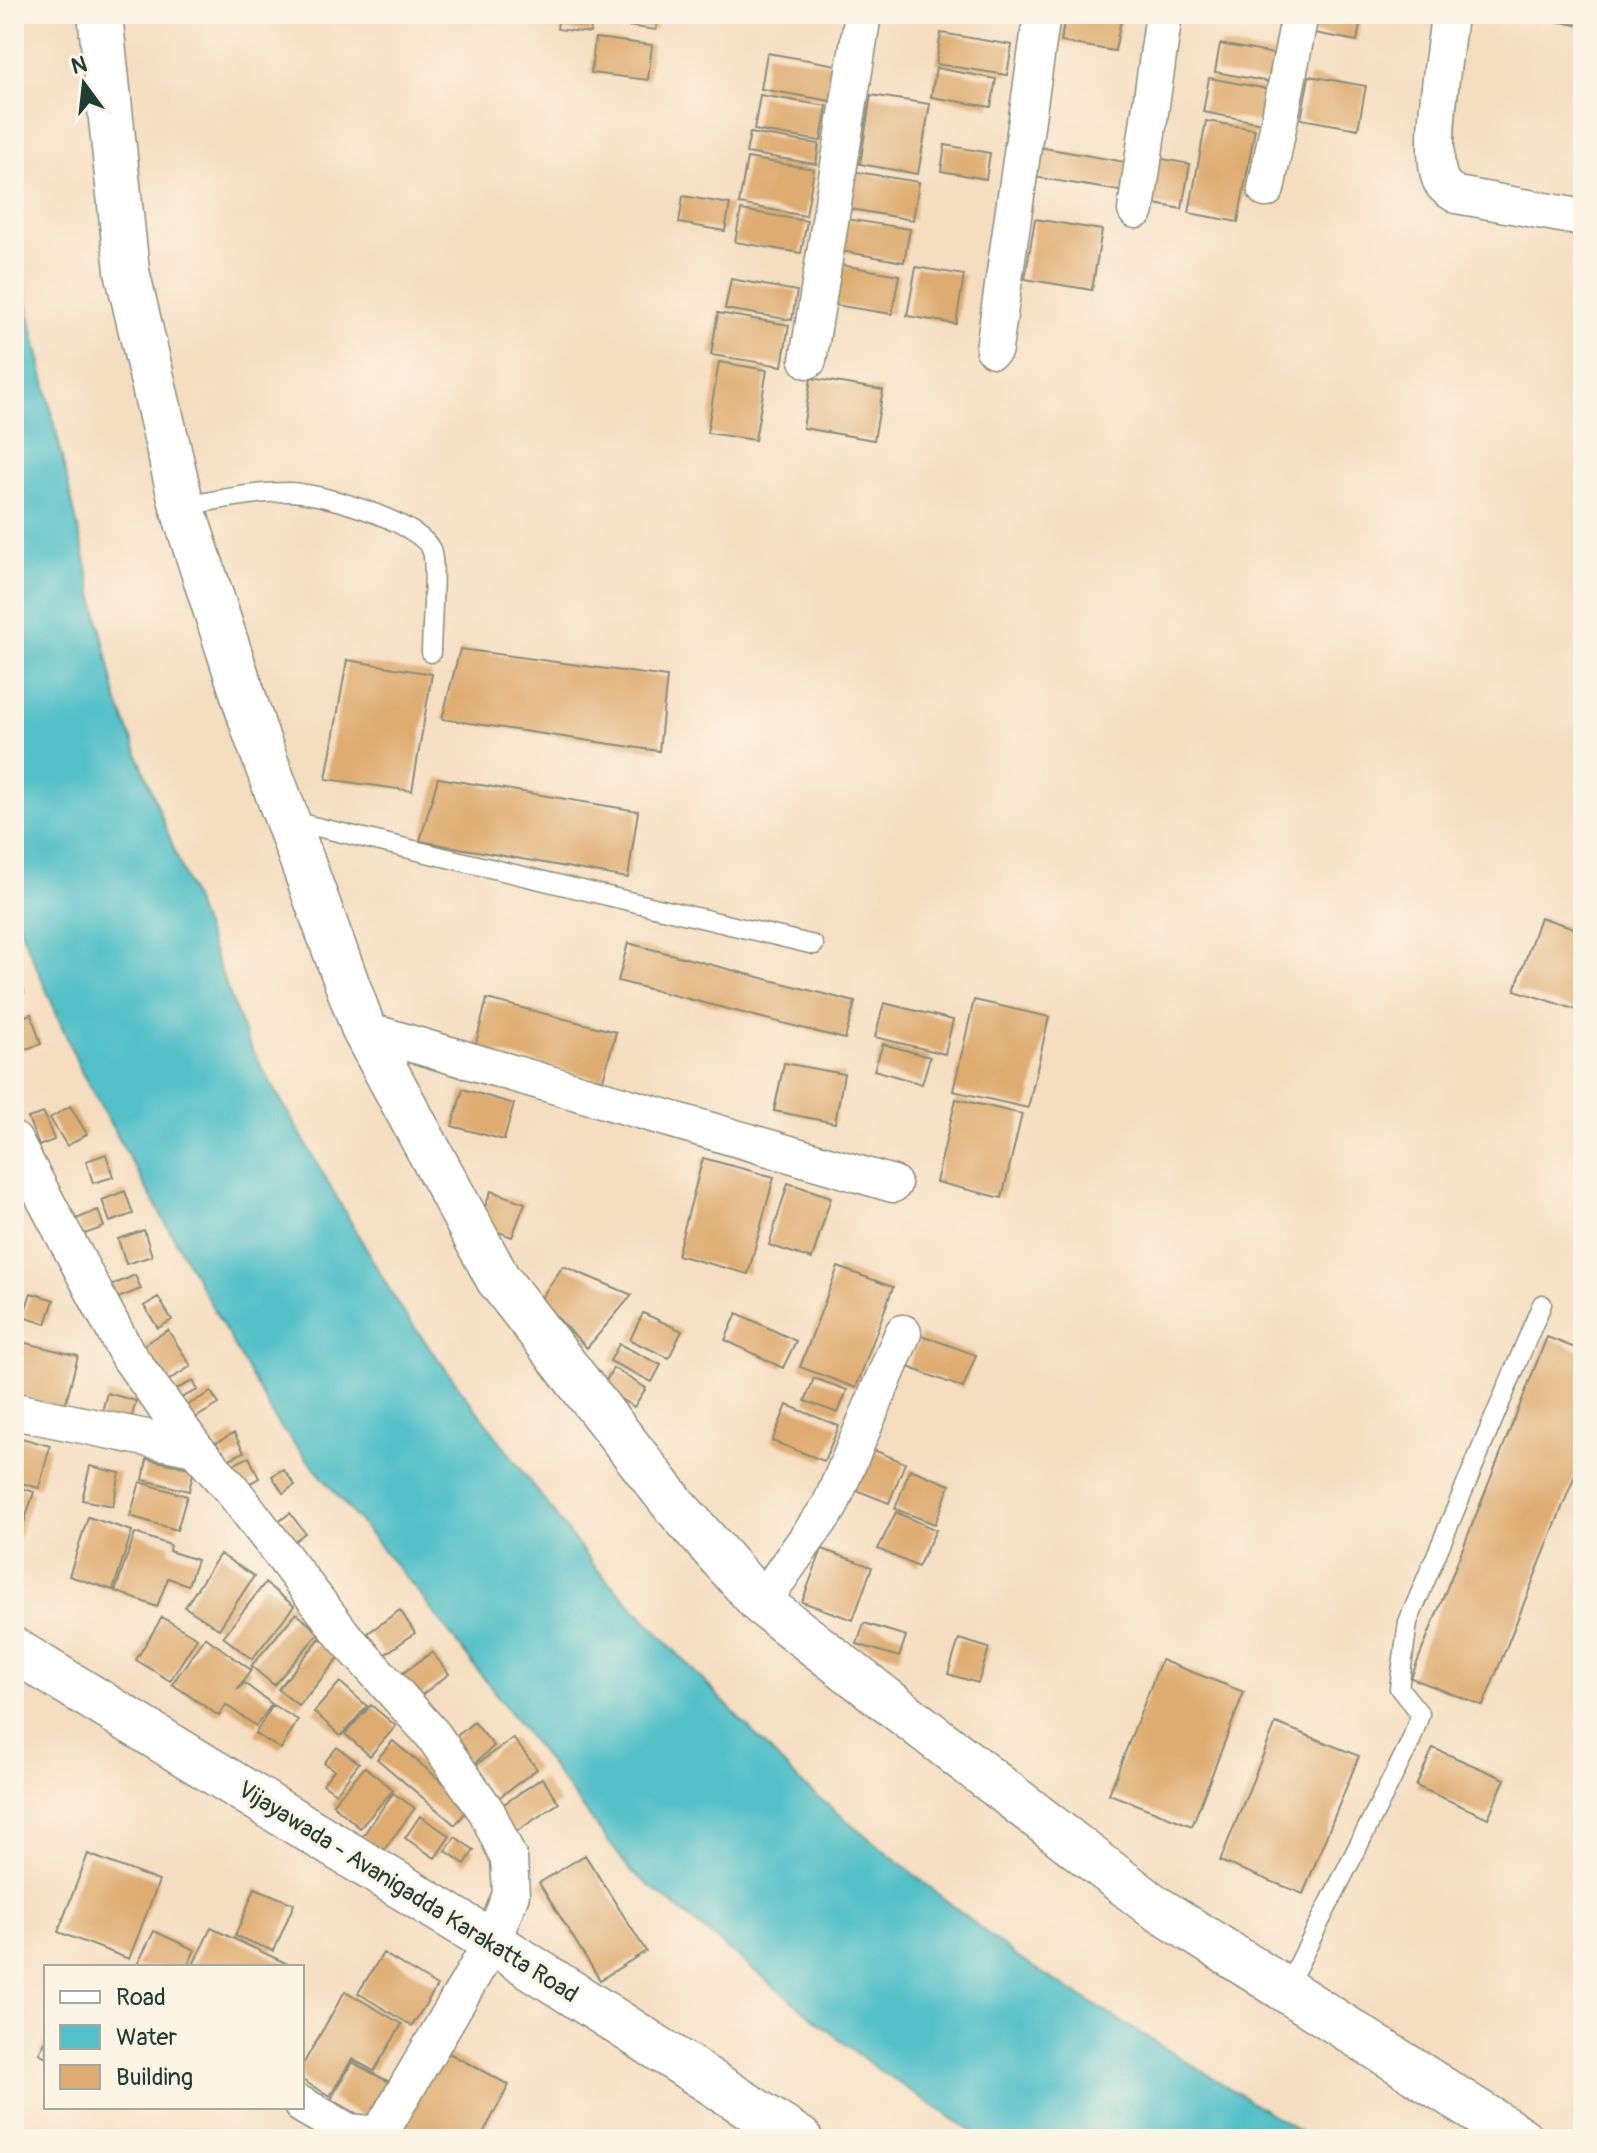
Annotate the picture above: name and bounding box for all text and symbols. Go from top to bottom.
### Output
north arrow [44,44,124,124]
text: N [68,50,90,81]
street label: Vijayawada - Avanigadda Karakatta Road [233,1775,583,2009]
legend [44,1965,304,2109]
text: Road [116,1983,166,2012]
text: Water [116,2023,177,2052]
text: Building [116,2063,193,2092]

